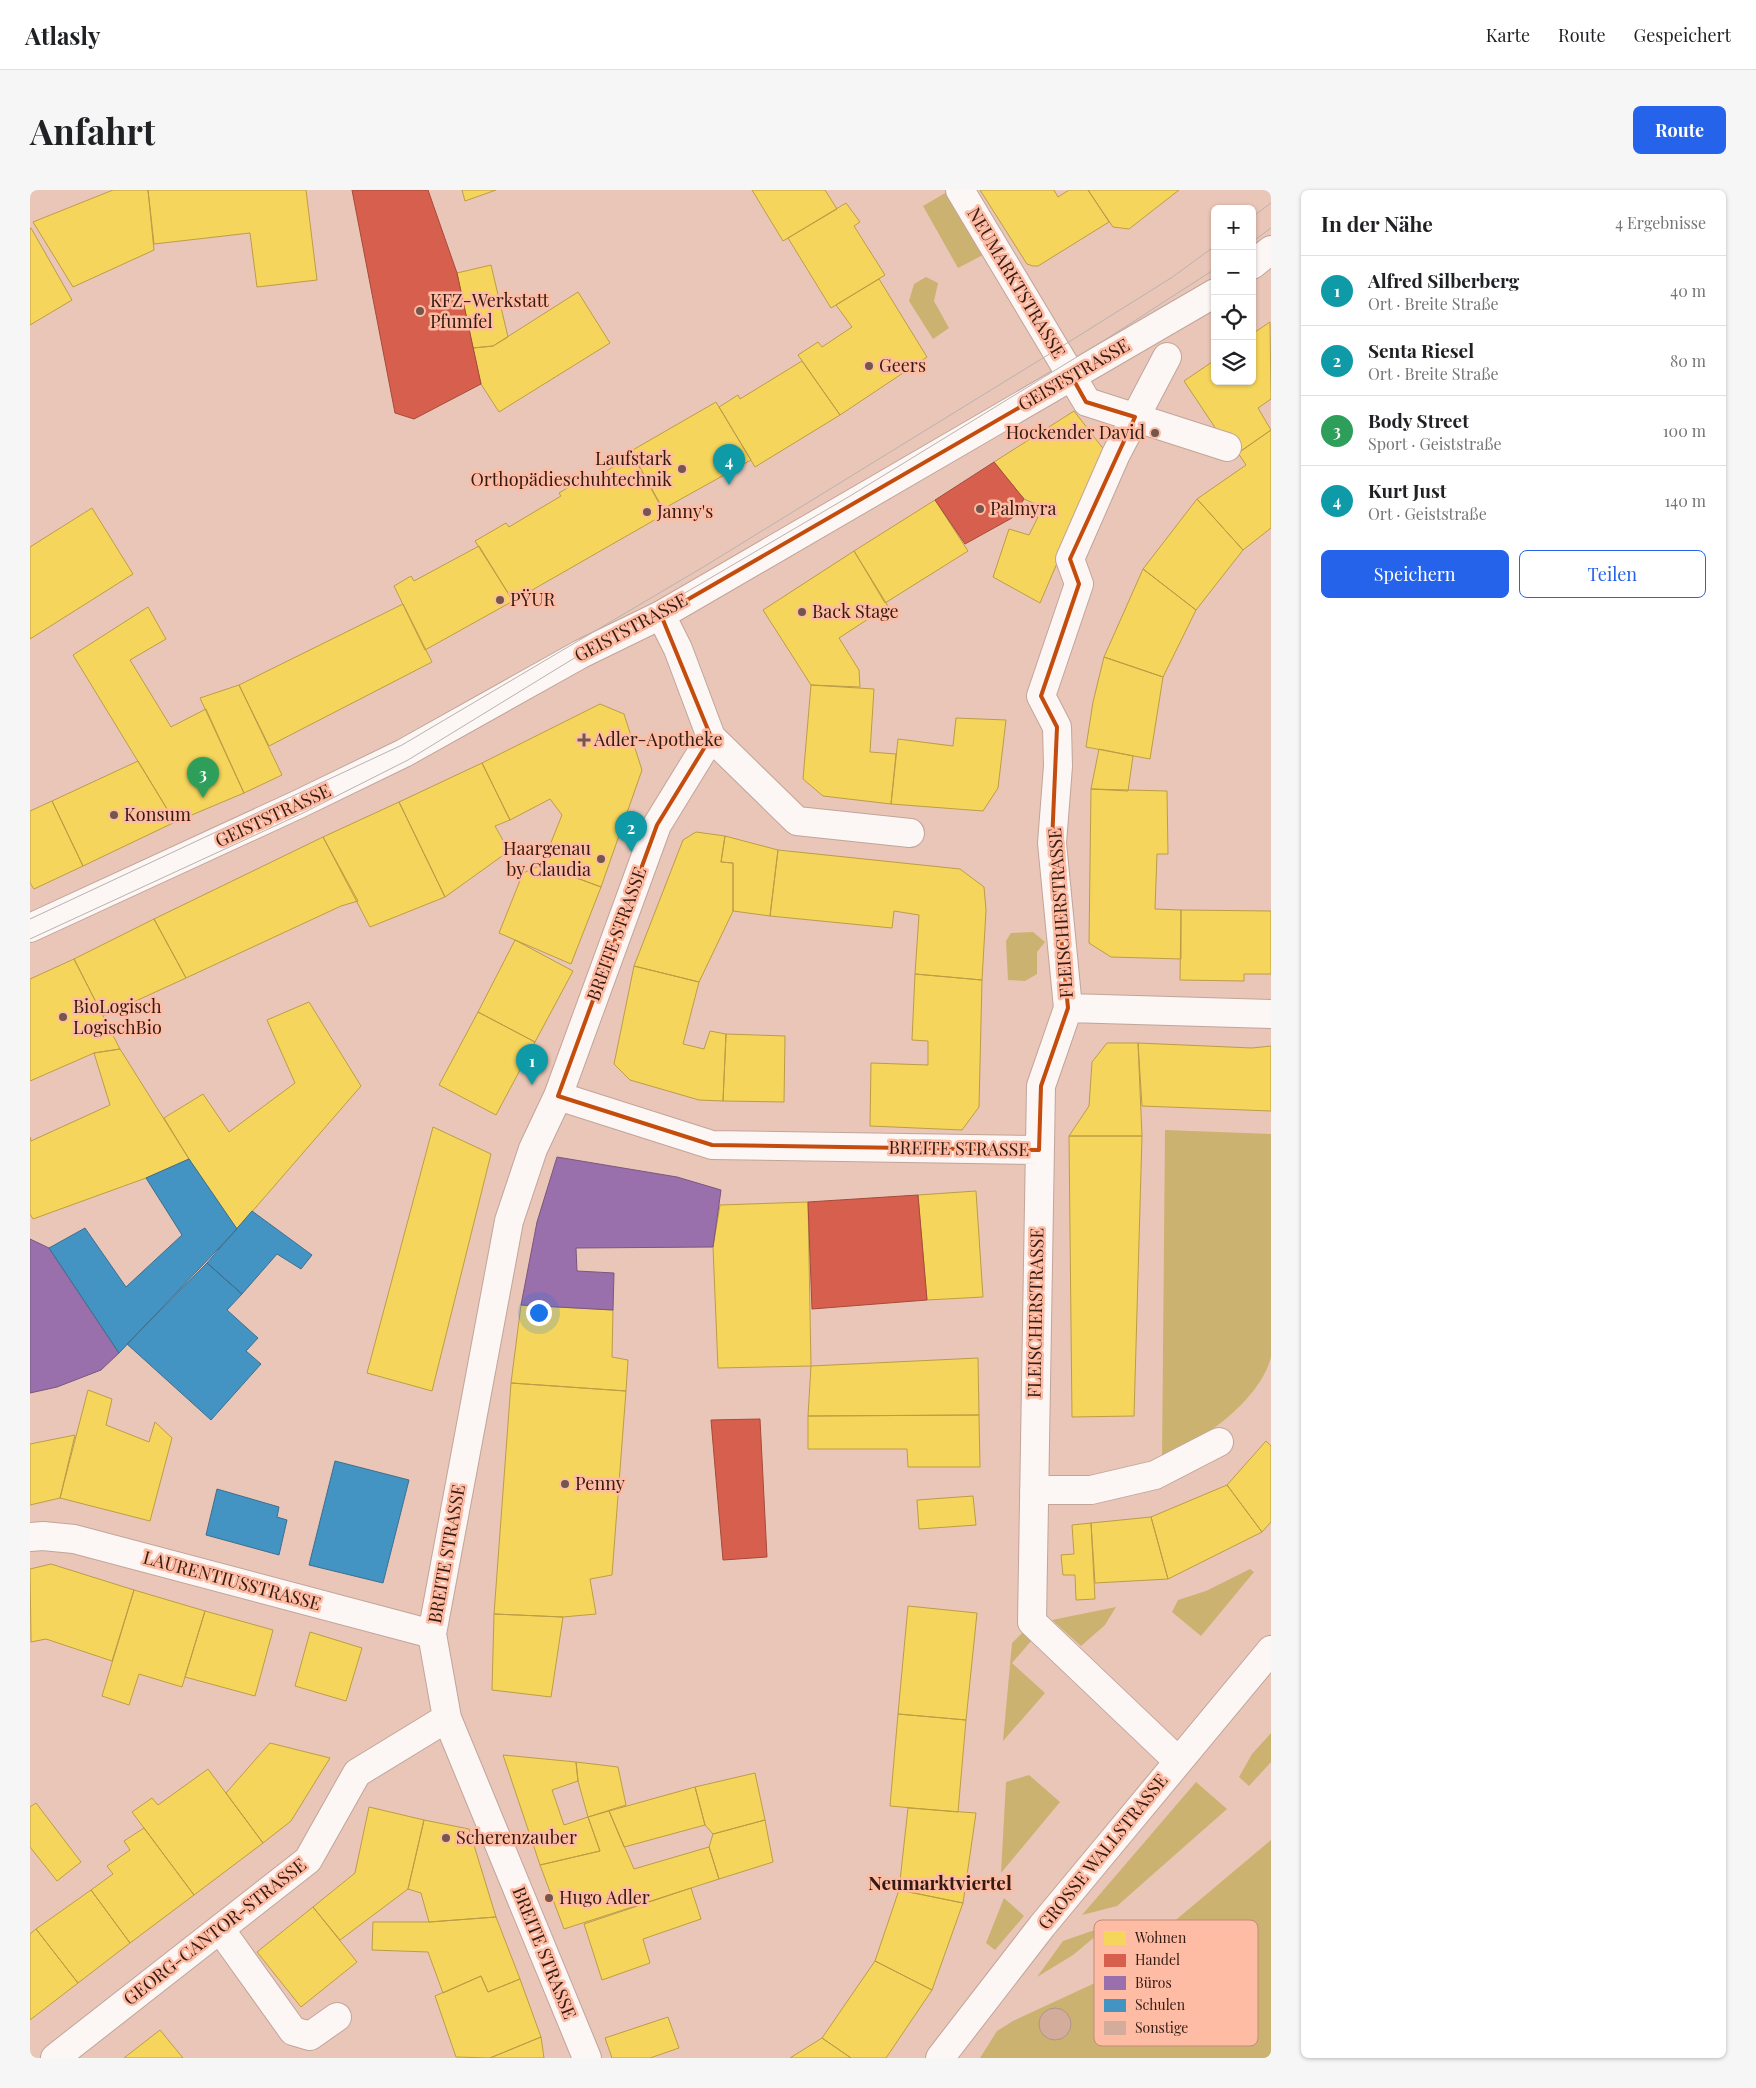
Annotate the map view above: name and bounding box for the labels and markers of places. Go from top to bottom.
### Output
place label: KFZ-Werkstatt Pfumfel [430,288,549,333]
marker: KFZ-Werkstatt Pfumfel [414,305,426,317]
place label: Geers [879,353,926,377]
marker: Geers [863,360,875,372]
place label: Hockender David [1006,420,1146,444]
marker: Hockender David [1149,427,1161,439]
pin: 4 [713,444,745,485]
place label: Laufstark Orthopädieschuhtechnik [470,446,672,491]
marker: Laufstark Orthopädieschuhtechnik [676,463,688,475]
place label: Palmyra [990,496,1056,520]
place label: Janny's [656,499,713,523]
marker: Palmyra [974,503,986,515]
marker: Janny's [641,506,653,518]
place label: PŸUR [510,587,555,611]
marker: PŸUR [494,594,506,606]
place label: Back Stage [812,599,899,623]
marker: Back Stage [796,606,808,618]
place label: Adler-Apotheke [593,727,723,751]
marker: Adler-Apotheke [578,734,590,746]
pin: 3 [187,757,219,798]
place label: Konsum [124,802,191,826]
marker: Konsum [108,809,120,821]
pin: 2 [615,811,647,852]
place label: Haargenau by Claudia [503,836,592,881]
marker: Haargenau by Claudia [595,853,607,865]
place label: BioLogisch LogischBio [73,994,162,1039]
marker: BioLogisch LogischBio [57,1011,69,1023]
pin: 1 [516,1044,548,1085]
place label: Penny [575,1471,625,1495]
marker: Penny [559,1478,571,1490]
place label: Scherenzauber [456,1825,577,1849]
marker: Scherenzauber [440,1832,452,1844]
place label: Hugo Adler [559,1885,650,1909]
marker: Hugo Adler [543,1892,555,1904]

